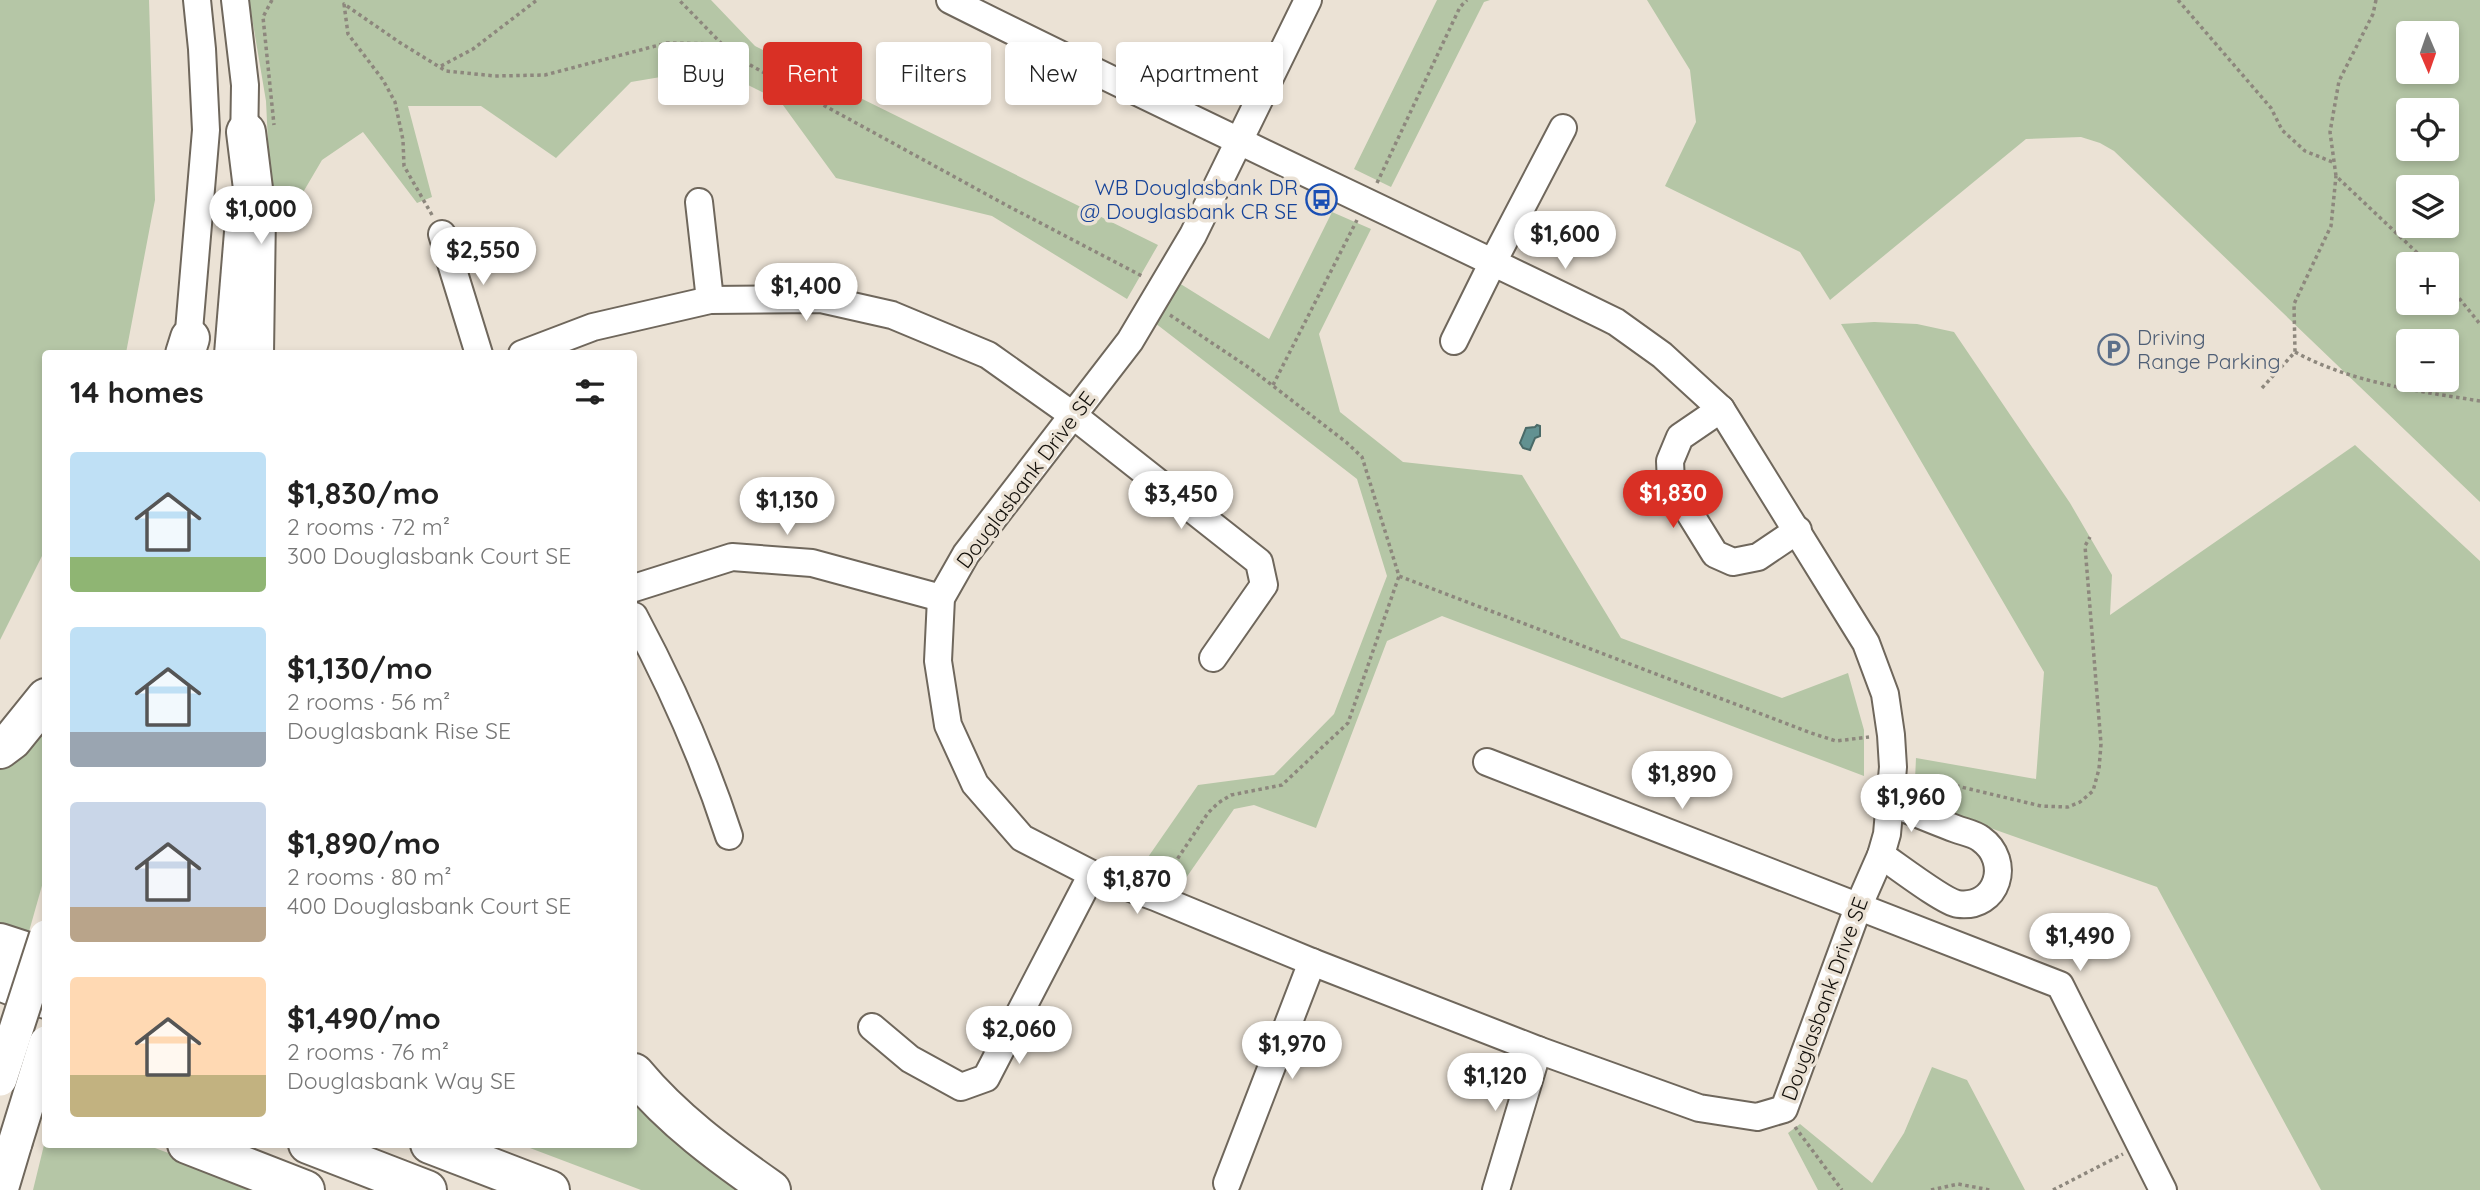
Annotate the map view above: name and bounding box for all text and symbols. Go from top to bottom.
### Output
north arrow [2396,21,2459,84]
map controls [2396,21,2459,392]
chip: Buy [658,42,749,105]
chip: Rent [763,42,862,105]
chip: Filters [876,42,991,105]
chip: New [1005,42,1102,105]
chip: Apartment [1116,42,1283,105]
button: locate [2396,98,2459,161]
place label: WB Douglasbank DR @ Douglasbank CR SE [1080,174,1298,224]
button: layers [2396,175,2459,238]
bus stop icon: WB Douglasbank DR @ Douglasbank CR SE [1304,183,1338,217]
pin: $1,000 [204,187,318,246]
text: $1,000 [225,194,297,223]
pin: $1,600 [1508,212,1622,271]
text: $1,600 [1530,219,1600,248]
pin: $2,550 [426,228,540,287]
text: $2,550 [446,235,520,264]
button: + [2396,252,2459,315]
pin: $1,400 [749,264,863,323]
text: $1,400 [771,271,841,300]
place label: Driving Range Parking [2137,324,2281,374]
button: − [2396,329,2459,392]
parking icon: Driving Range Parking [2097,333,2131,367]
text: 14 homes [70,373,204,411]
icon: filters [571,373,609,411]
street label: Douglasbank Drive SE [950,386,1100,573]
pin: $1,830 [1616,470,1730,530]
pin: $3,450 [1124,472,1238,531]
text: $1,830/mo [287,474,439,512]
pin: $1,130 [730,477,844,537]
text: $1,830 [1639,478,1707,507]
text: $3,450 [1144,479,1218,508]
icon: home [126,480,210,564]
text: $1,130 [756,485,818,514]
text: 2 rooms · 72 m² [287,512,450,541]
text: 300 Douglasbank Court SE [287,541,571,570]
text: $1,130/mo [287,649,432,687]
icon: home [126,655,210,739]
text: 2 rooms · 56 m² [287,687,450,716]
text: Douglasbank Rise SE [287,716,511,745]
pin: $1,890 [1625,752,1739,811]
text: $1,890 [1648,759,1716,788]
pin: $1,960 [1854,774,1968,834]
text: $1,960 [1877,782,1945,811]
text: $1,890/mo [287,824,440,862]
icon: home [126,830,210,914]
pin: $1,870 [1080,856,1194,916]
text: 2 rooms · 80 m² [287,862,452,891]
text: $1,870 [1103,864,1171,893]
text: 400 Douglasbank Court SE [287,891,571,920]
street label: Douglasbank Drive SE [1775,893,1873,1104]
pin: $1,490 [2023,914,2137,973]
text: $1,490 [2045,921,2115,950]
text: $1,490/mo [287,999,441,1037]
icon: home [126,1005,210,1089]
pin: $2,060 [962,1006,1076,1066]
text: $2,060 [982,1014,1056,1043]
pin: $1,970 [1235,1021,1349,1081]
text: $1,970 [1258,1029,1326,1058]
text: 2 rooms · 76 m² [287,1037,449,1066]
pin: $1,120 [1438,1054,1552,1113]
text: $1,120 [1463,1061,1527,1090]
text: Douglasbank Way SE [287,1066,516,1095]

